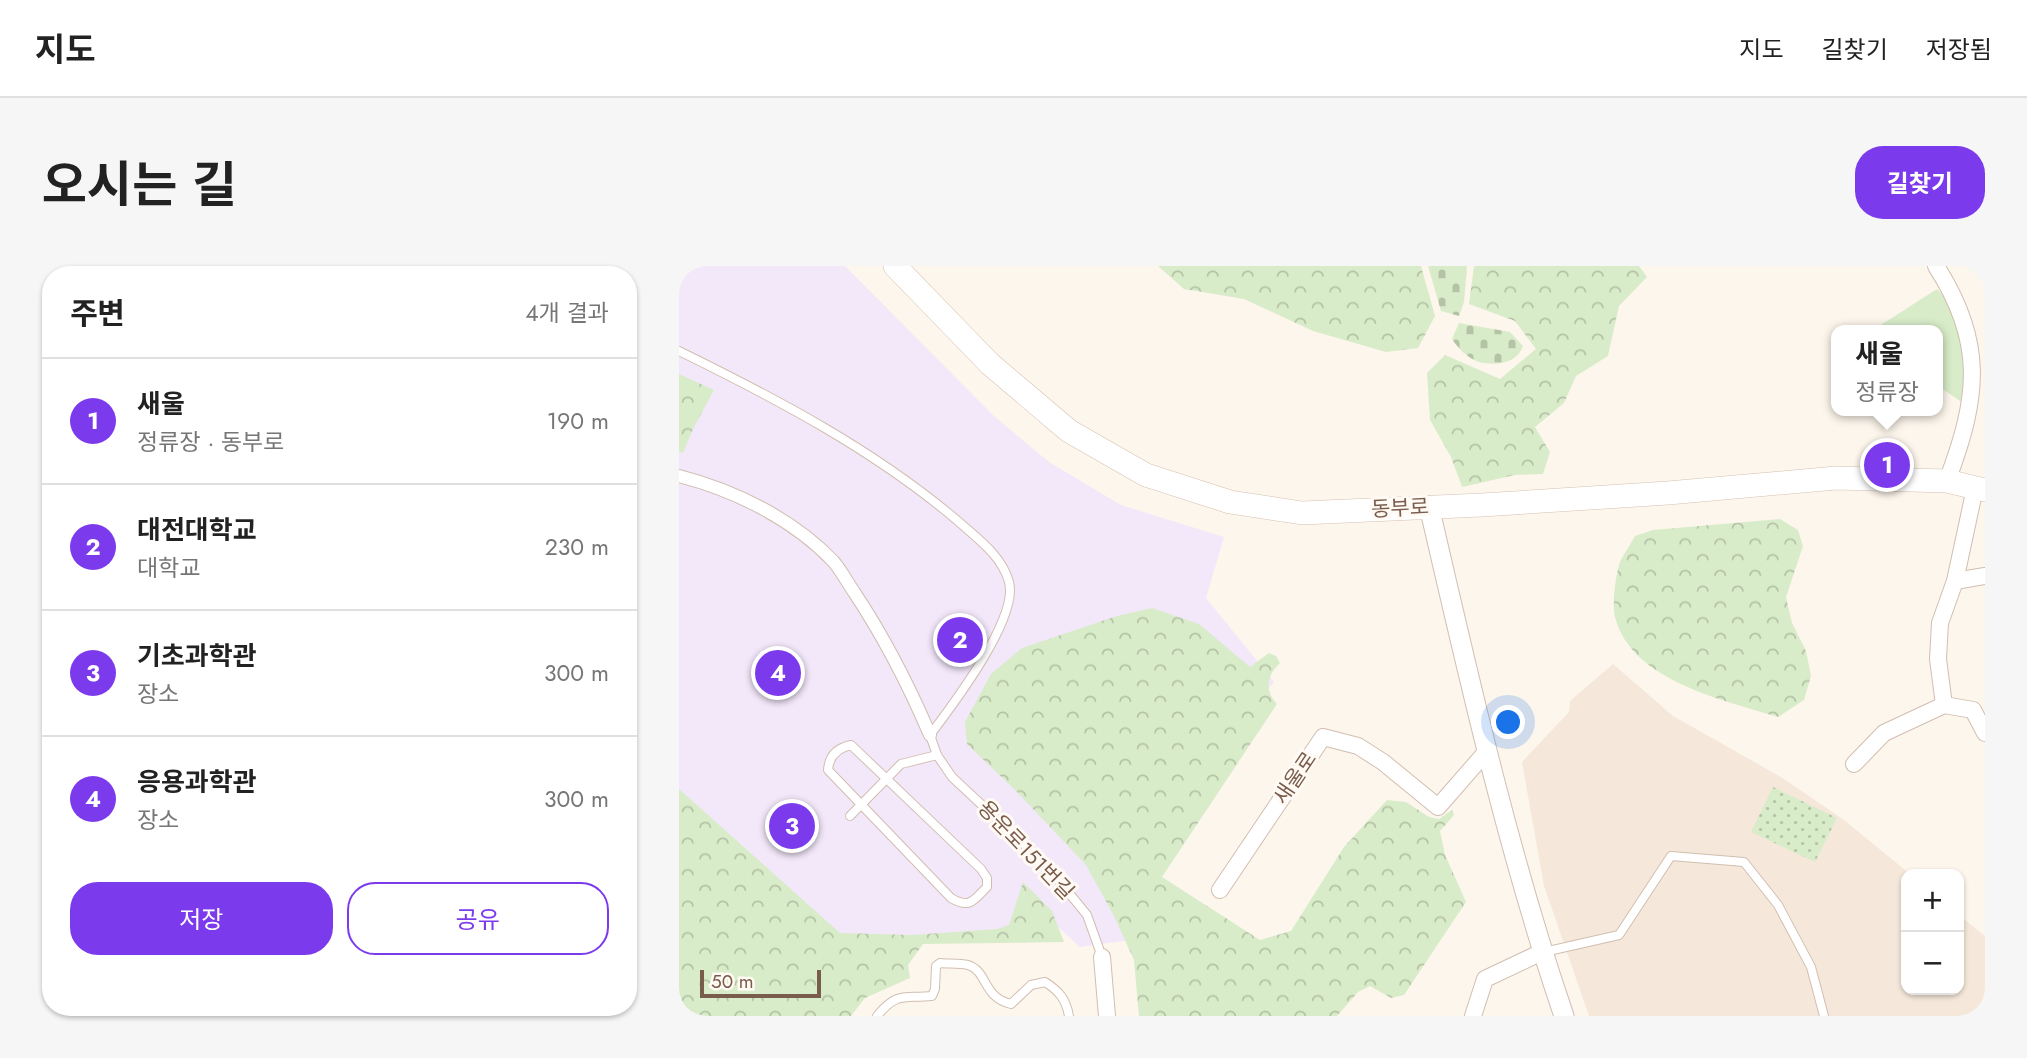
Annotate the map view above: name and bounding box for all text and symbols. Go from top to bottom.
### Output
text: 지도 [35,26,96,73]
text: 지도 [1739,32,1784,67]
text: 길찾기 [1822,32,1888,67]
text: 저장됨 [1926,32,1992,67]
button: 길찾기 [1855,146,1985,219]
text: 오시는 길 [42,150,237,220]
text: 주변 [70,292,125,335]
text: 4개 결과 [525,296,609,330]
popup [1831,325,1943,416]
text: 새울 [1855,335,1903,373]
text: 정류장 [1855,375,1919,409]
text: 새울 [137,385,185,423]
text: 1 [87,404,99,438]
text: 190 m [547,404,609,438]
text: 정류장 · 동부로 [137,425,285,459]
pin: 1 [1864,439,1910,491]
street label: 동부로 [1370,492,1430,524]
text: 대전대학교 [137,511,257,549]
text: 2 [85,530,101,564]
text: 230 m [545,530,609,564]
text: 대학교 [137,551,200,585]
pin: 2 [937,614,983,666]
text: 기초과학관 [137,637,257,675]
pin: 4 [755,647,801,699]
text: 3 [86,656,100,690]
text: 300 m [544,656,609,690]
text: 장소 [137,677,179,711]
your location [1491,705,1525,739]
street label: 새울로 [1266,746,1324,810]
text: 응용과학관 [137,763,257,801]
text: 4 [85,782,101,816]
text: 300 m [544,782,609,816]
street label: 용운로151번길 [971,794,1081,906]
pin: 3 [769,800,815,852]
text: 장소 [137,803,179,837]
map controls [1901,869,1964,995]
button: + [1901,869,1964,932]
button: 저장 [70,882,333,955]
button: 공유 [347,882,609,955]
button: − [1901,932,1964,995]
scale bar [700,967,821,999]
text: 50 m [711,968,754,995]

